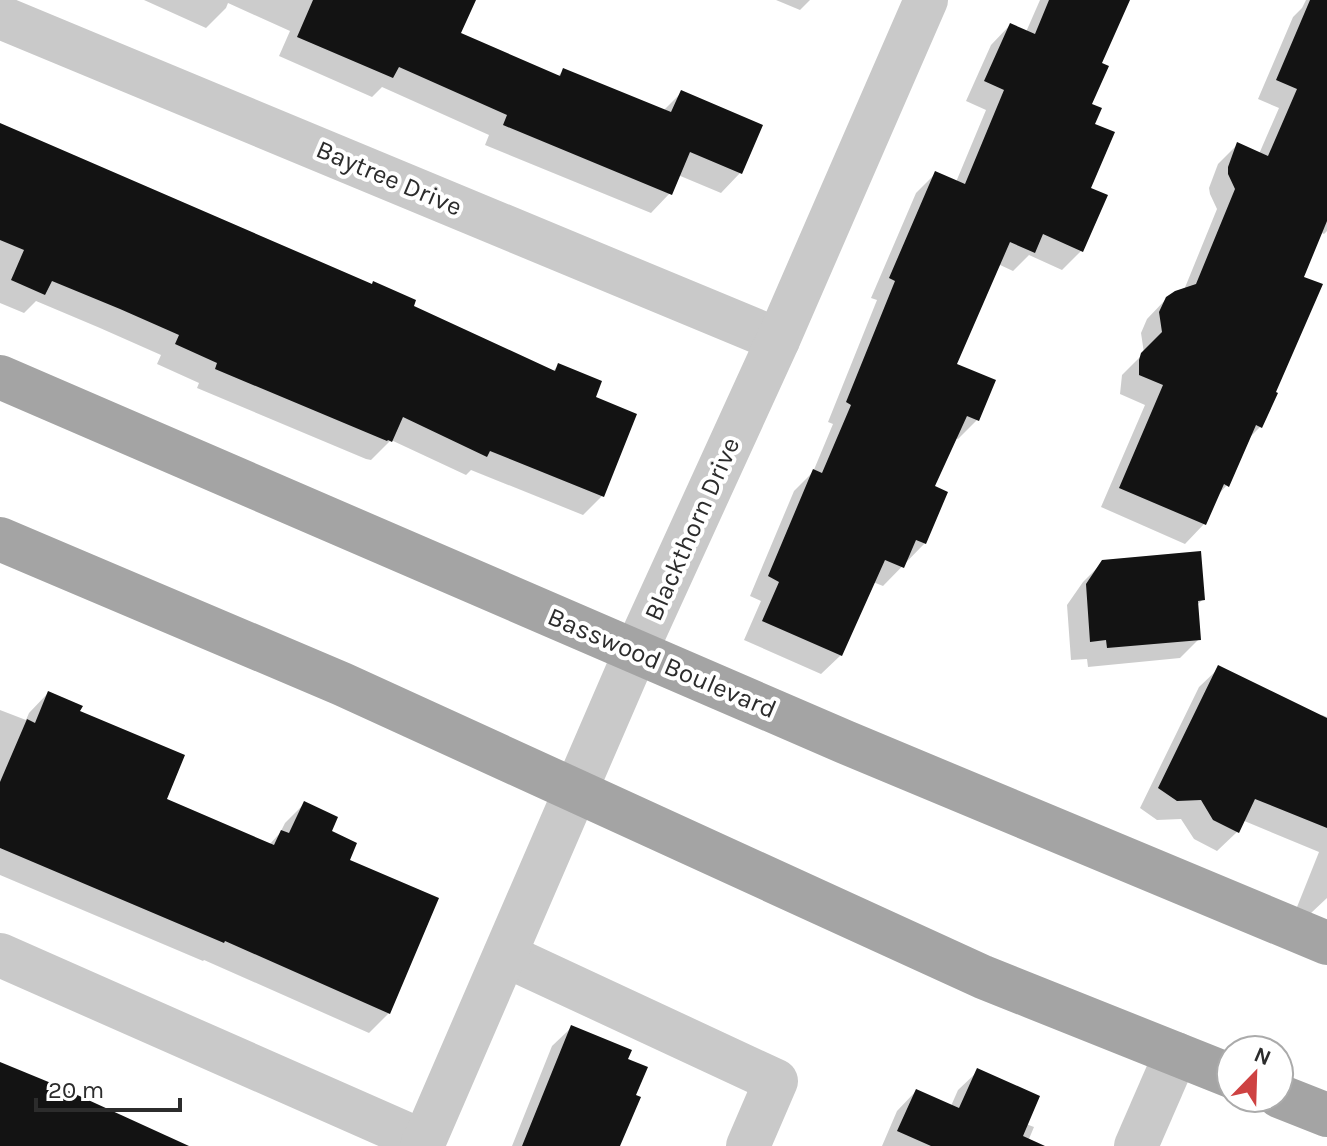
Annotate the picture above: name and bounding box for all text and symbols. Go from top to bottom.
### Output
street label: Baytree Drive [311,133,467,223]
street label: Blackthorn Drive [638,432,746,626]
street label: Basswood Boulevard [543,601,781,725]
north arrow [1215,1034,1295,1114]
text: N [1250,1041,1275,1072]
scale bar [36,1062,180,1112]
text: 20 m [48,1076,104,1104]

